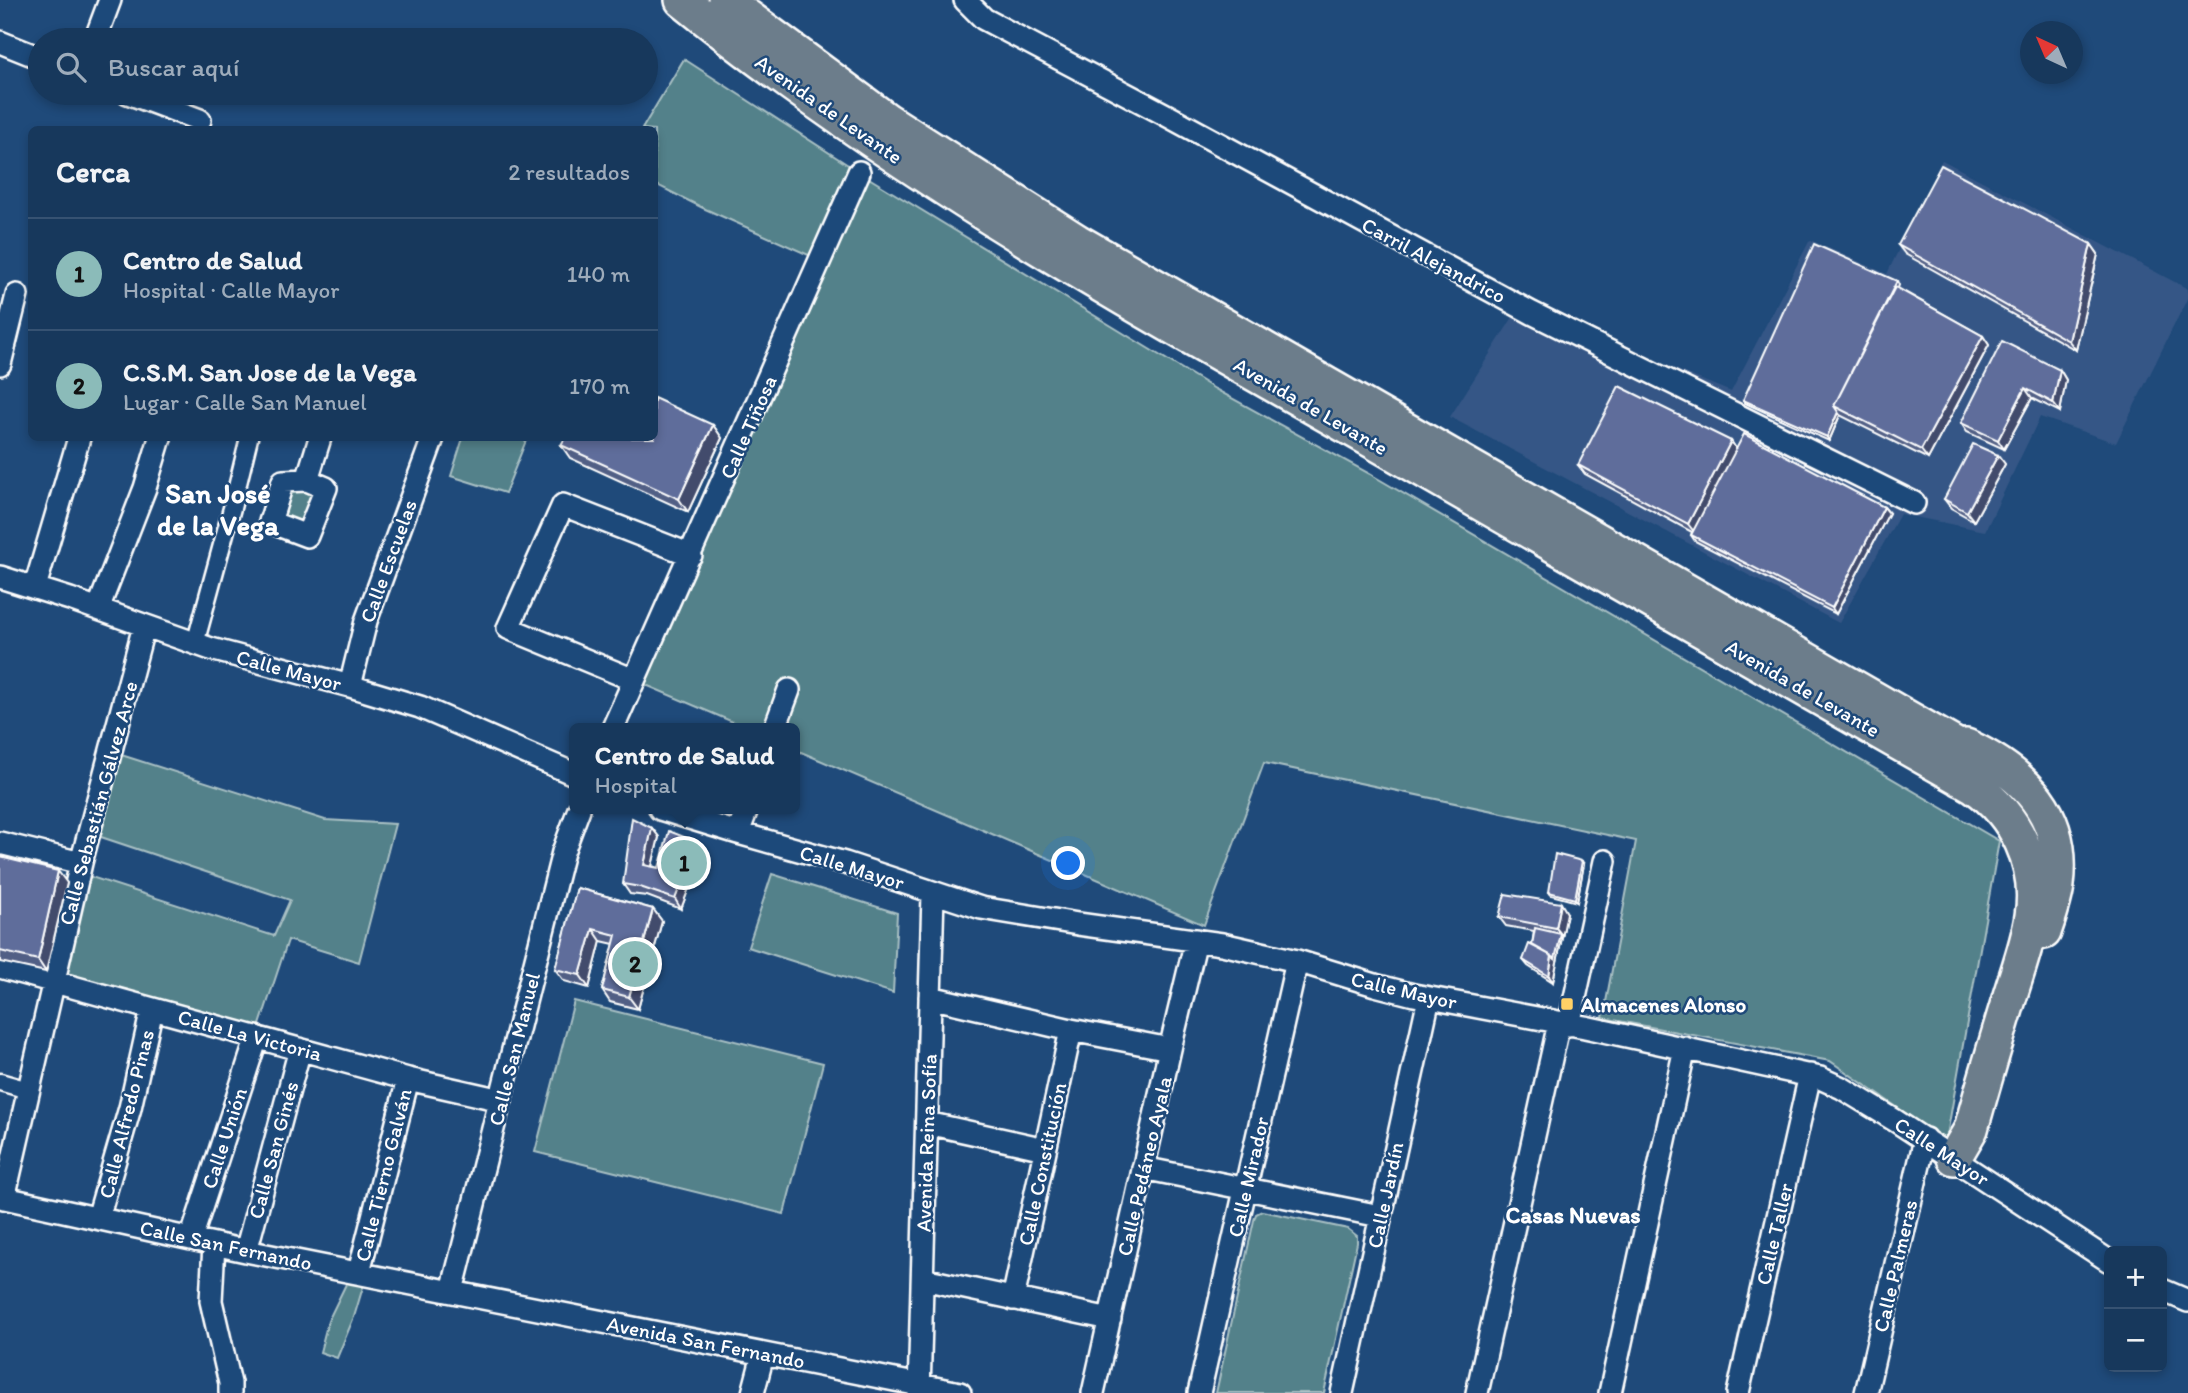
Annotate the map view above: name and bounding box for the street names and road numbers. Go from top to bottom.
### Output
street label: Avenida de Levante [751,49,907,169]
street label: Carril Alejandrico [1358,211,1510,309]
street label: Avenida de Levante [1230,352,1392,460]
street label: Calle Tiñosa [714,371,782,483]
street label: Calle Escuelas [354,496,422,626]
street label: Avenida de Levante [1722,634,1884,742]
street label: Calle Mayor [234,644,345,696]
street label: Calle Sebastián Gálvez Arce [53,678,143,928]
street label: Calle Mayor [797,839,908,895]
street label: Calle Mayor [1349,966,1460,1014]
street label: Calle San Manuel [483,970,545,1128]
street label: Calle La Victoria [175,1004,325,1066]
street label: Calle Alfredo Pinas [93,1027,159,1201]
street label: Avenida Reina Sofía [910,1054,942,1232]
street label: Calle Pedáneo Ayala [1111,1074,1177,1258]
street label: Calle San Ginés [243,1078,303,1222]
street label: Calle Constitución [1012,1080,1072,1248]
street label: Calle Unión [196,1084,252,1192]
street label: Calle Tierno Galván [349,1086,417,1264]
street label: Calle Mayor [1890,1111,1995,1191]
street label: Calle Mirador [1222,1114,1274,1240]
street label: Calle Jardín [1362,1140,1408,1250]
street label: Calle Taller [1750,1181,1798,1287]
street label: Calle Palmeras [1868,1197,1922,1335]
street label: Calle San Fernando [138,1215,314,1275]
street label: Avenida San Fernando [605,1311,807,1373]

